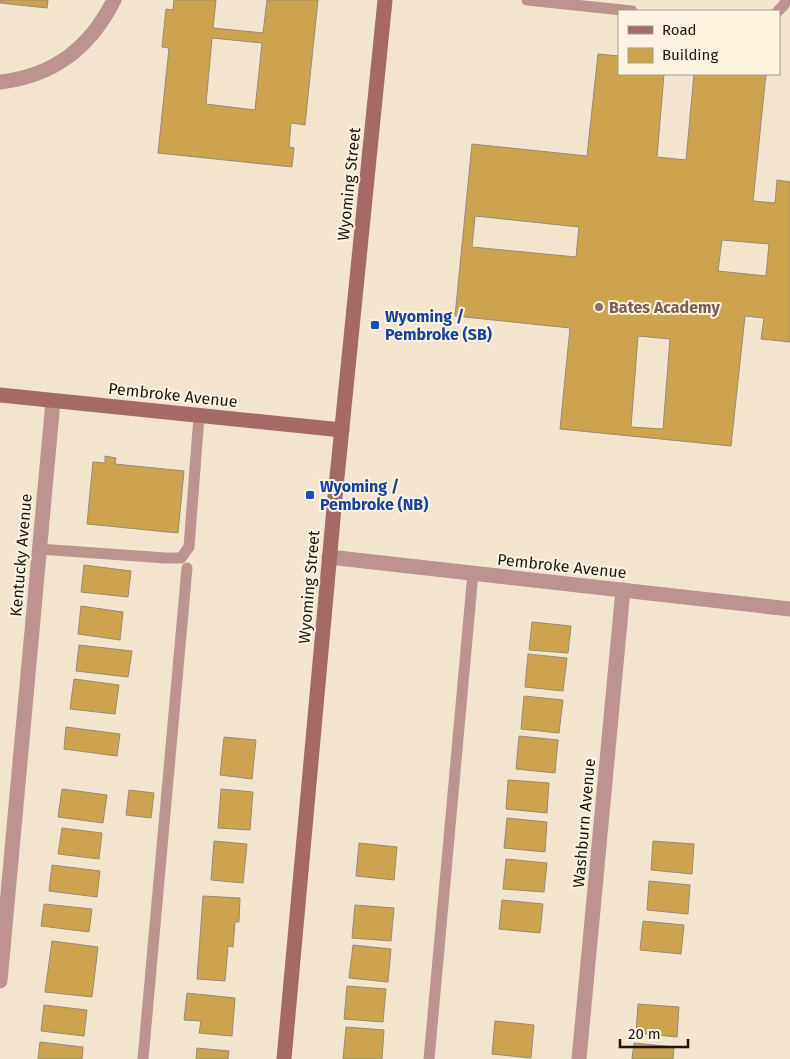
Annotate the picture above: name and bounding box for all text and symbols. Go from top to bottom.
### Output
legend [618,10,780,75]
text: Road [662,21,697,39]
text: Building [662,46,718,64]
street label: Wyoming Street [334,126,364,242]
place label: Bates Academy [609,298,720,317]
marker: Bates Academy [593,301,605,313]
place label: Wyoming / Pembroke (SB) [385,307,492,344]
marker: Wyoming / Pembroke (SB) [369,319,381,331]
street label: Pembroke Avenue [107,379,239,411]
place label: Wyoming / Pembroke (NB) [320,477,428,514]
marker: Wyoming / Pembroke (NB) [304,489,316,501]
street label: Kentucky Avenue [6,493,36,617]
street label: Wyoming Street [295,529,323,645]
street label: Pembroke Avenue [496,550,628,582]
street label: Washburn Avenue [569,757,599,889]
scale bar [620,1016,688,1048]
text: 20 m [628,1025,661,1043]

